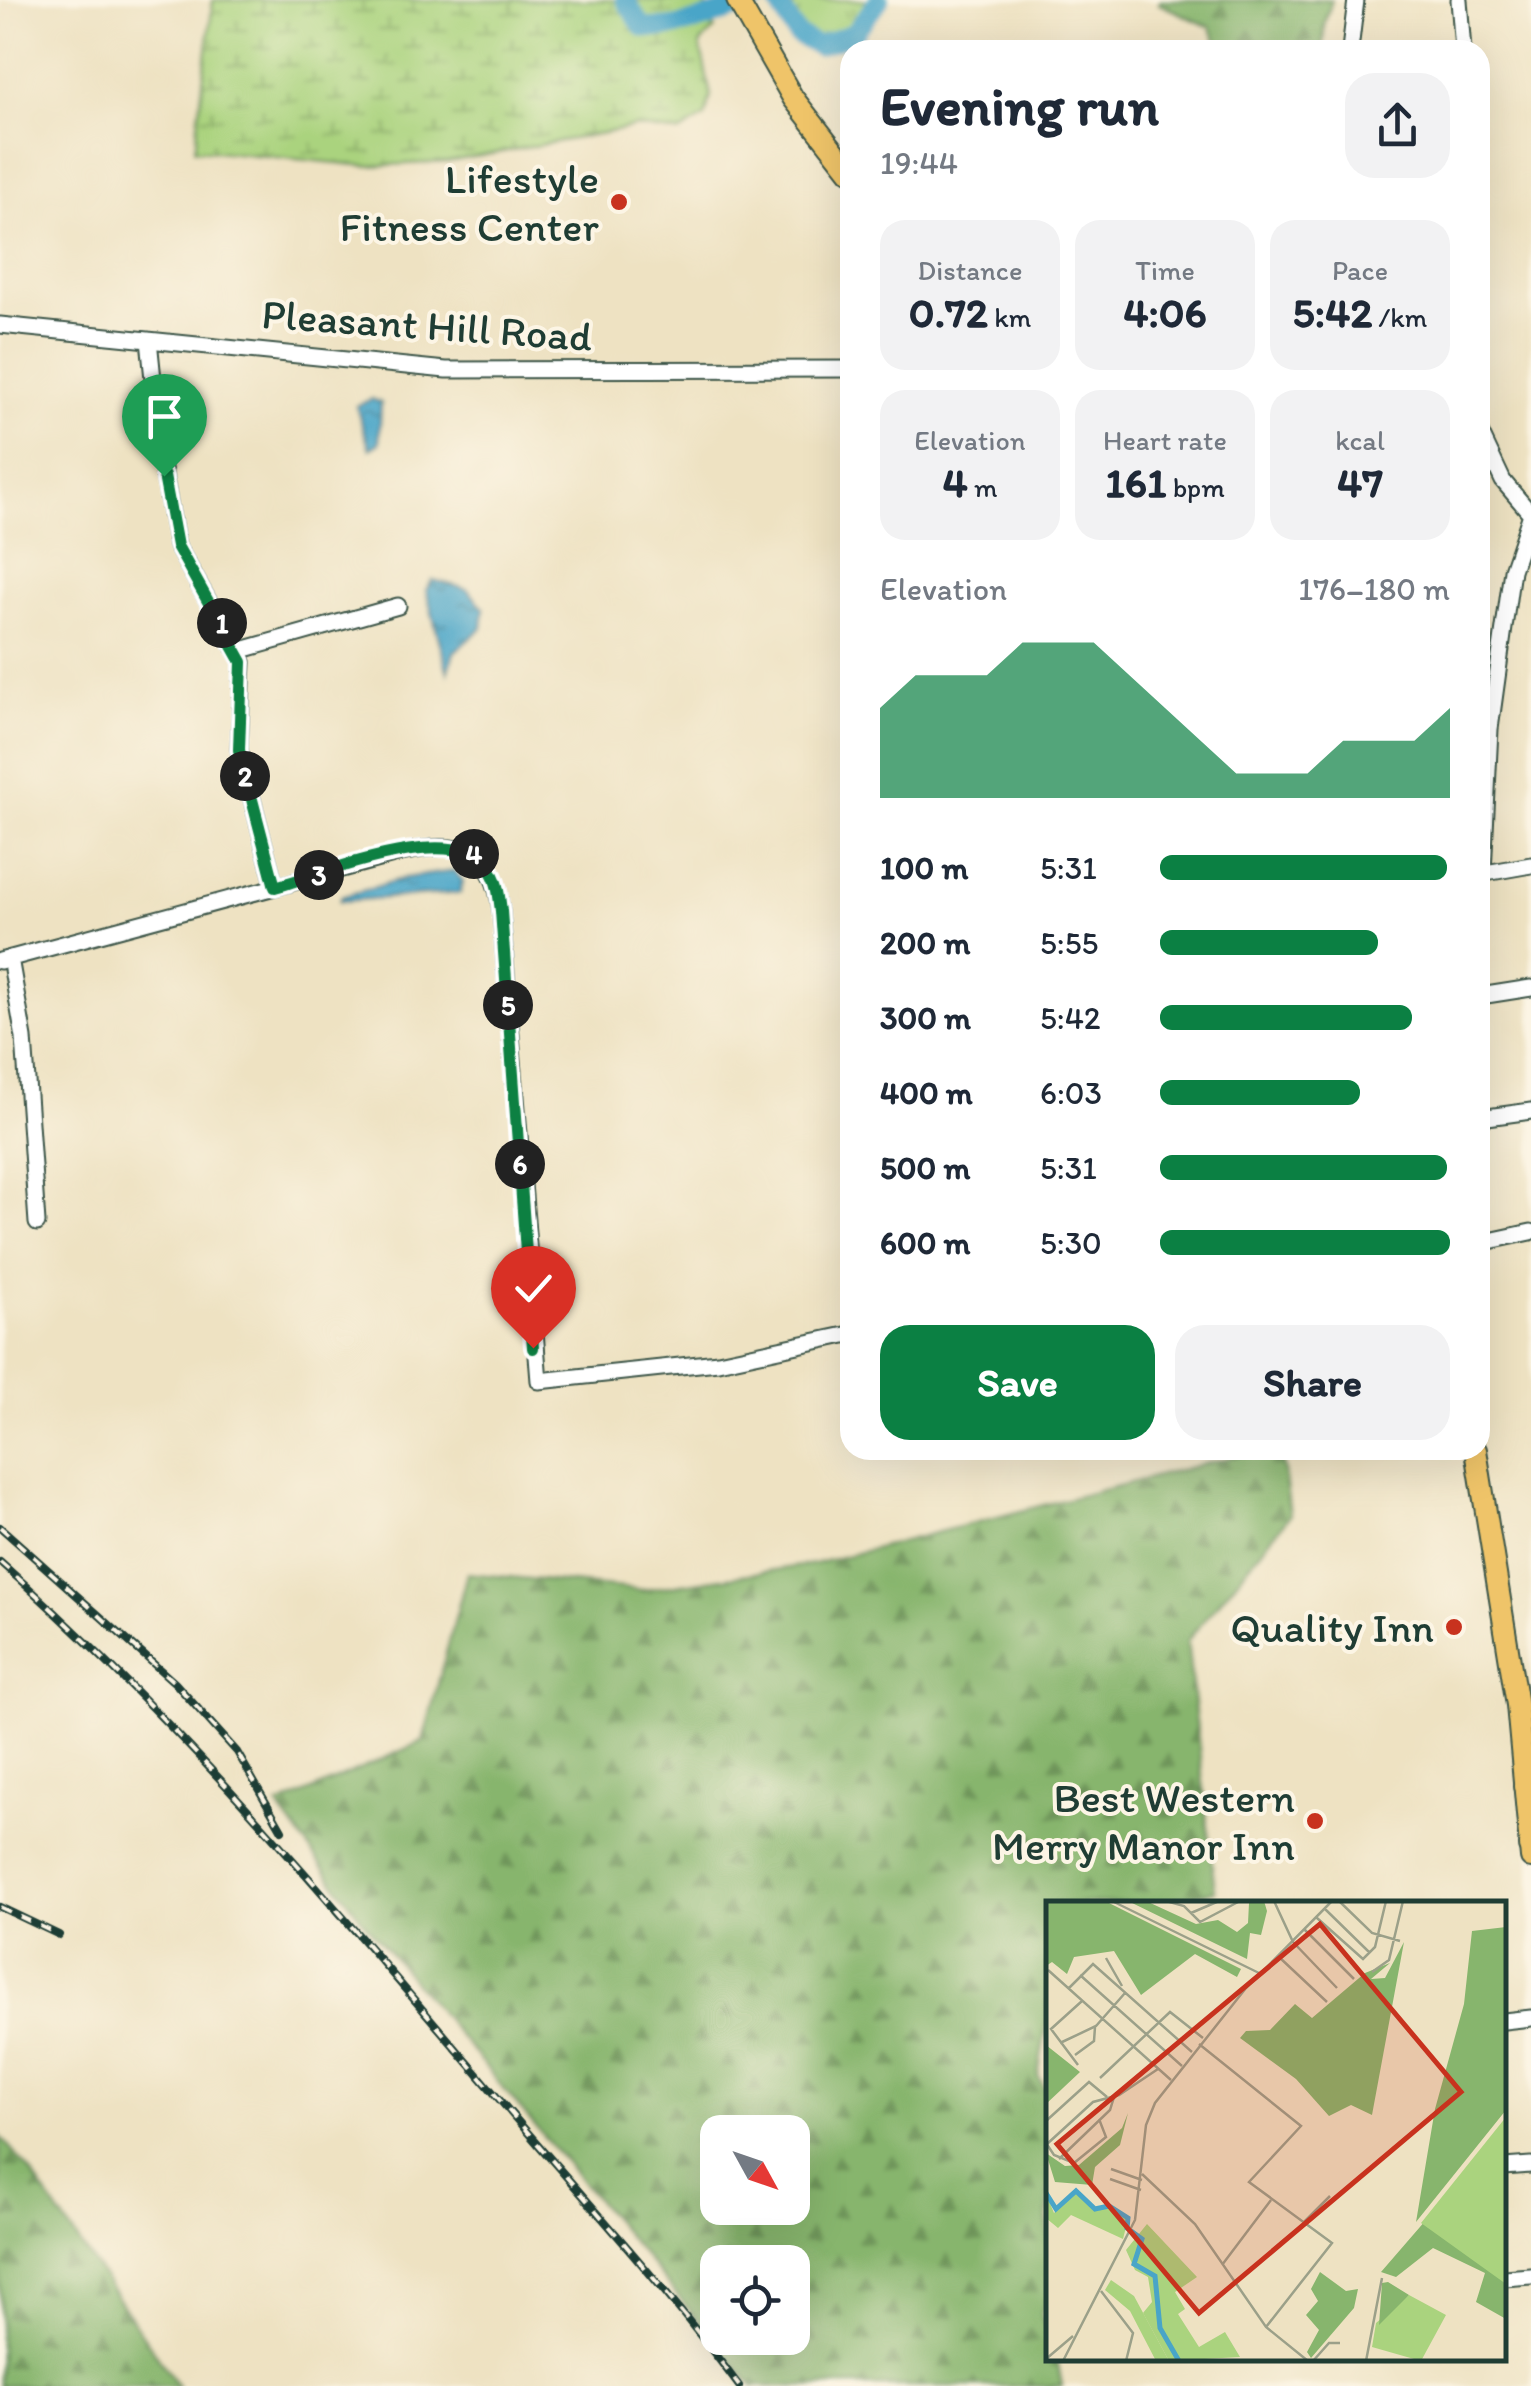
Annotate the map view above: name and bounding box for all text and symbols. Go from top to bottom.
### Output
text: Evening run [880,73,1159,139]
button: share [1345,73,1450,178]
text: 19:44 [880,144,958,182]
place label: Lifestyle Fitness Center [339,153,599,252]
marker: Lifestyle Fitness Center [608,191,630,213]
text: Distance [918,253,1022,287]
text: Time [1135,253,1195,287]
text: Pace [1332,253,1388,287]
text: 0.72 [909,287,988,338]
text: 4:06 [1123,287,1207,338]
text: 5:42 [1293,287,1372,338]
street label: Pleasant Hill Road [260,288,594,362]
text: km [988,300,1031,334]
text: /km [1372,300,1427,334]
pin [122,374,207,477]
icon: arrive [137,389,192,444]
text: Elevation [914,423,1026,457]
text: Heart rate [1103,423,1227,457]
text: kcal [1335,423,1385,457]
text: 4 [942,457,968,508]
text: 161 [1105,457,1166,508]
text: 47 [1337,457,1383,508]
text: m [968,470,998,504]
text: bpm [1166,470,1225,504]
text: Elevation [880,570,1007,608]
text: 176–180 m [1298,570,1450,608]
pin: 1 [197,598,247,648]
text: 1 [216,606,229,640]
pin: 2 [220,751,270,801]
text: 2 [238,759,252,793]
pin: 4 [449,829,499,879]
text: 4 [466,837,482,871]
text: 100 m [880,849,968,887]
text: 5:31 [1040,849,1097,887]
pin: 3 [294,850,344,900]
text: 3 [311,858,327,892]
text: 200 m [880,924,970,962]
text: 5:55 [1040,924,1098,962]
pin: 5 [483,980,533,1030]
text: 5 [501,988,515,1022]
text: 300 m [880,999,971,1037]
text: 5:42 [1040,999,1101,1037]
text: 400 m [880,1074,973,1112]
text: 6:03 [1040,1074,1102,1112]
pin: 6 [495,1139,545,1189]
text: 6 [513,1147,527,1181]
text: 500 m [880,1149,970,1187]
text: 5:31 [1040,1149,1097,1187]
text: 600 m [880,1224,970,1262]
text: 5:30 [1040,1224,1102,1262]
pin [491,1246,576,1349]
icon: check [506,1261,561,1316]
button: Save [880,1325,1155,1440]
button: Share [1175,1325,1450,1440]
place label: Quality Inn [1230,1602,1434,1653]
marker: Quality Inn [1443,1616,1465,1638]
place label: Best Western Merry Manor Inn [992,1772,1295,1871]
marker: Best Western Merry Manor Inn [1304,1810,1326,1832]
inset map [1046,1901,1506,2361]
north arrow [700,2115,810,2225]
map controls [700,2115,810,2355]
button: locate [700,2245,810,2355]

